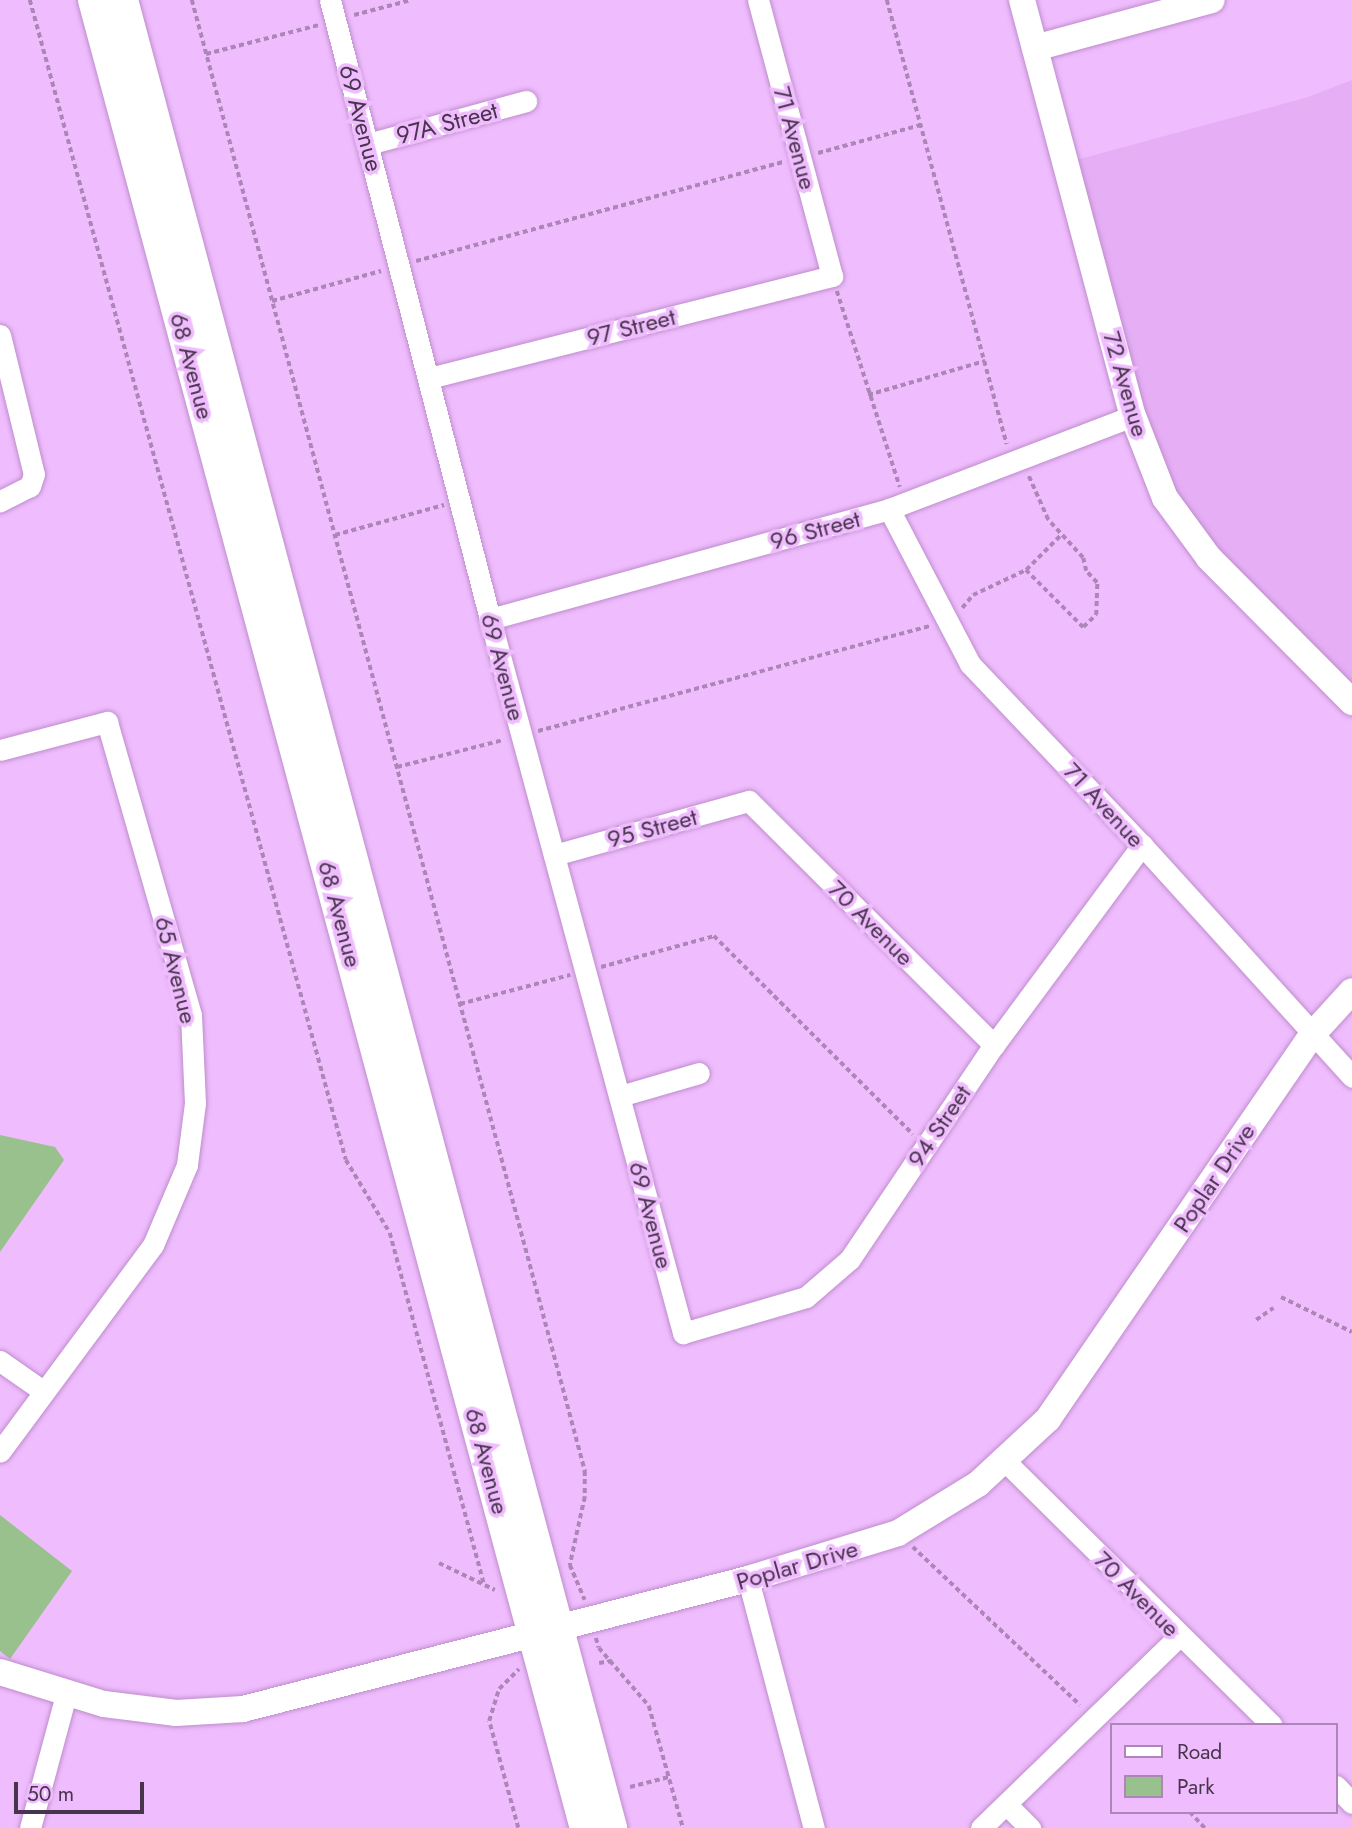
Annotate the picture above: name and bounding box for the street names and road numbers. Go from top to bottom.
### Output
street label: 69 Avenue [333,61,389,175]
street label: 71 Avenue [767,83,823,193]
street label: 97A Street [393,96,501,150]
street label: 97 Street [584,302,678,352]
street label: 68 Avenue [164,310,220,422]
street label: 72 Avenue [1097,328,1155,440]
street label: 96 Street [767,504,863,556]
street label: 69 Avenue [475,610,531,724]
street label: 71 Avenue [1058,757,1150,853]
street label: 95 Street [604,802,700,854]
street label: 68 Avenue [312,858,368,970]
street label: 70 Avenue [822,874,920,972]
street label: 65 Avenue [149,913,203,1027]
street label: 94 Street [901,1080,977,1172]
street label: Poplar Drive [1167,1118,1261,1238]
street label: 69 Avenue [623,1158,679,1272]
street label: 68 Avenue [459,1405,515,1517]
street label: Poplar Drive [733,1534,861,1596]
street label: 70 Avenue [1088,1545,1186,1643]

